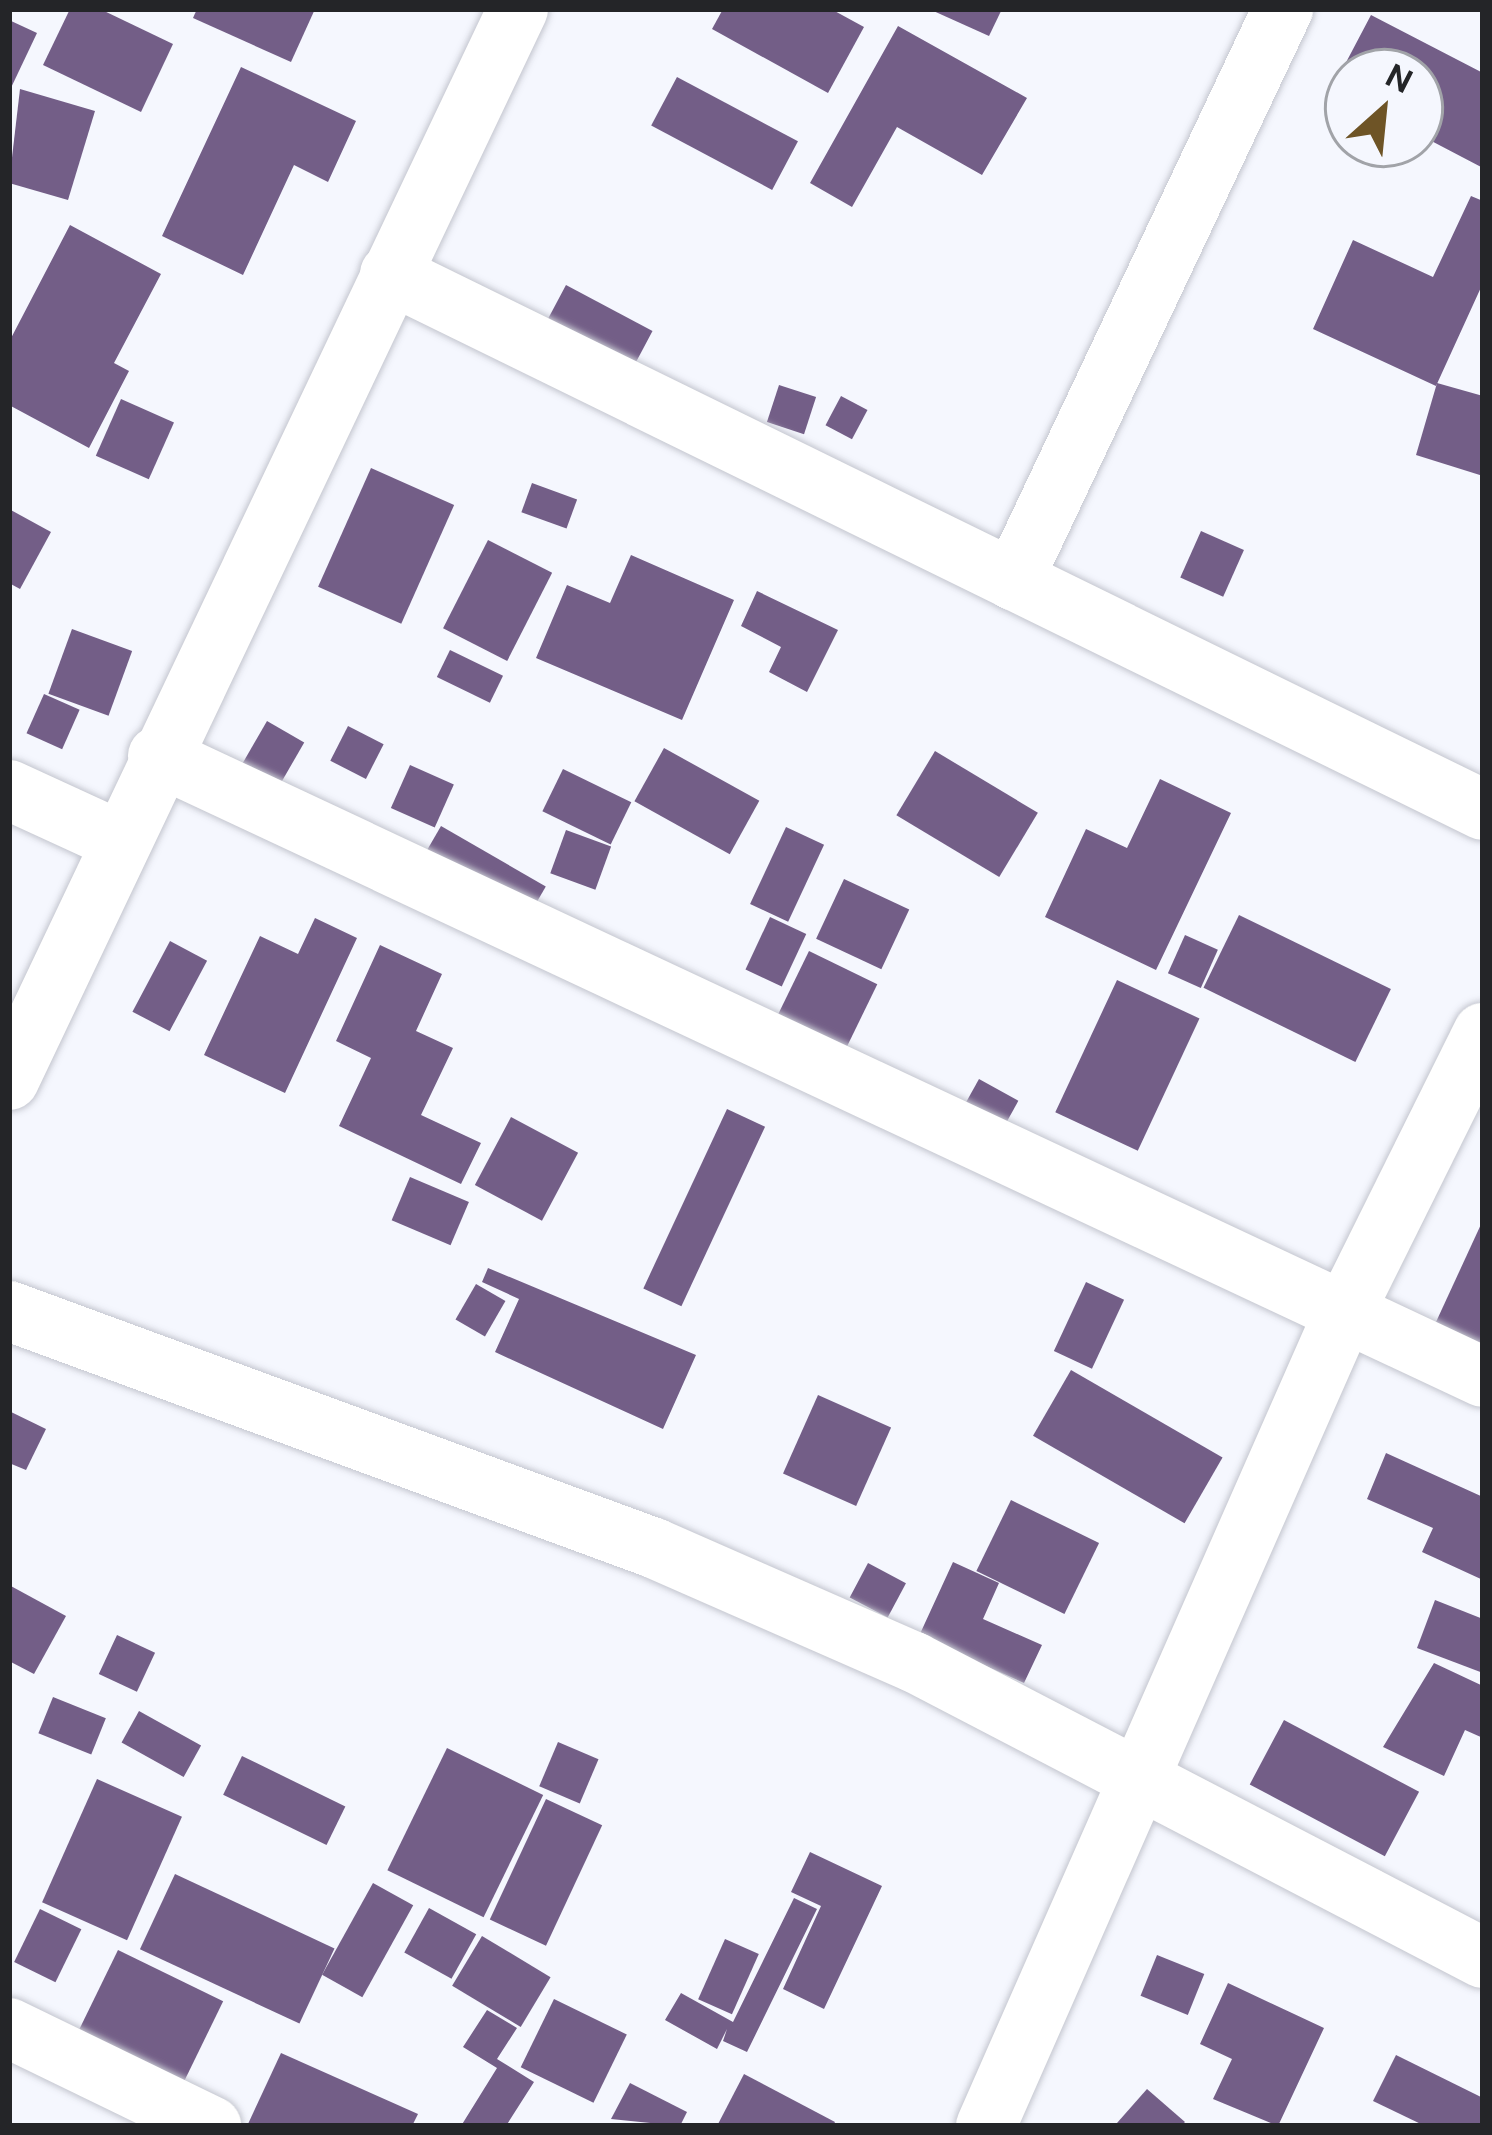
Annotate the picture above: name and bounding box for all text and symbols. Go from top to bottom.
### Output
north arrow [1324,48,1444,168]
text: N [1379,54,1420,103]

